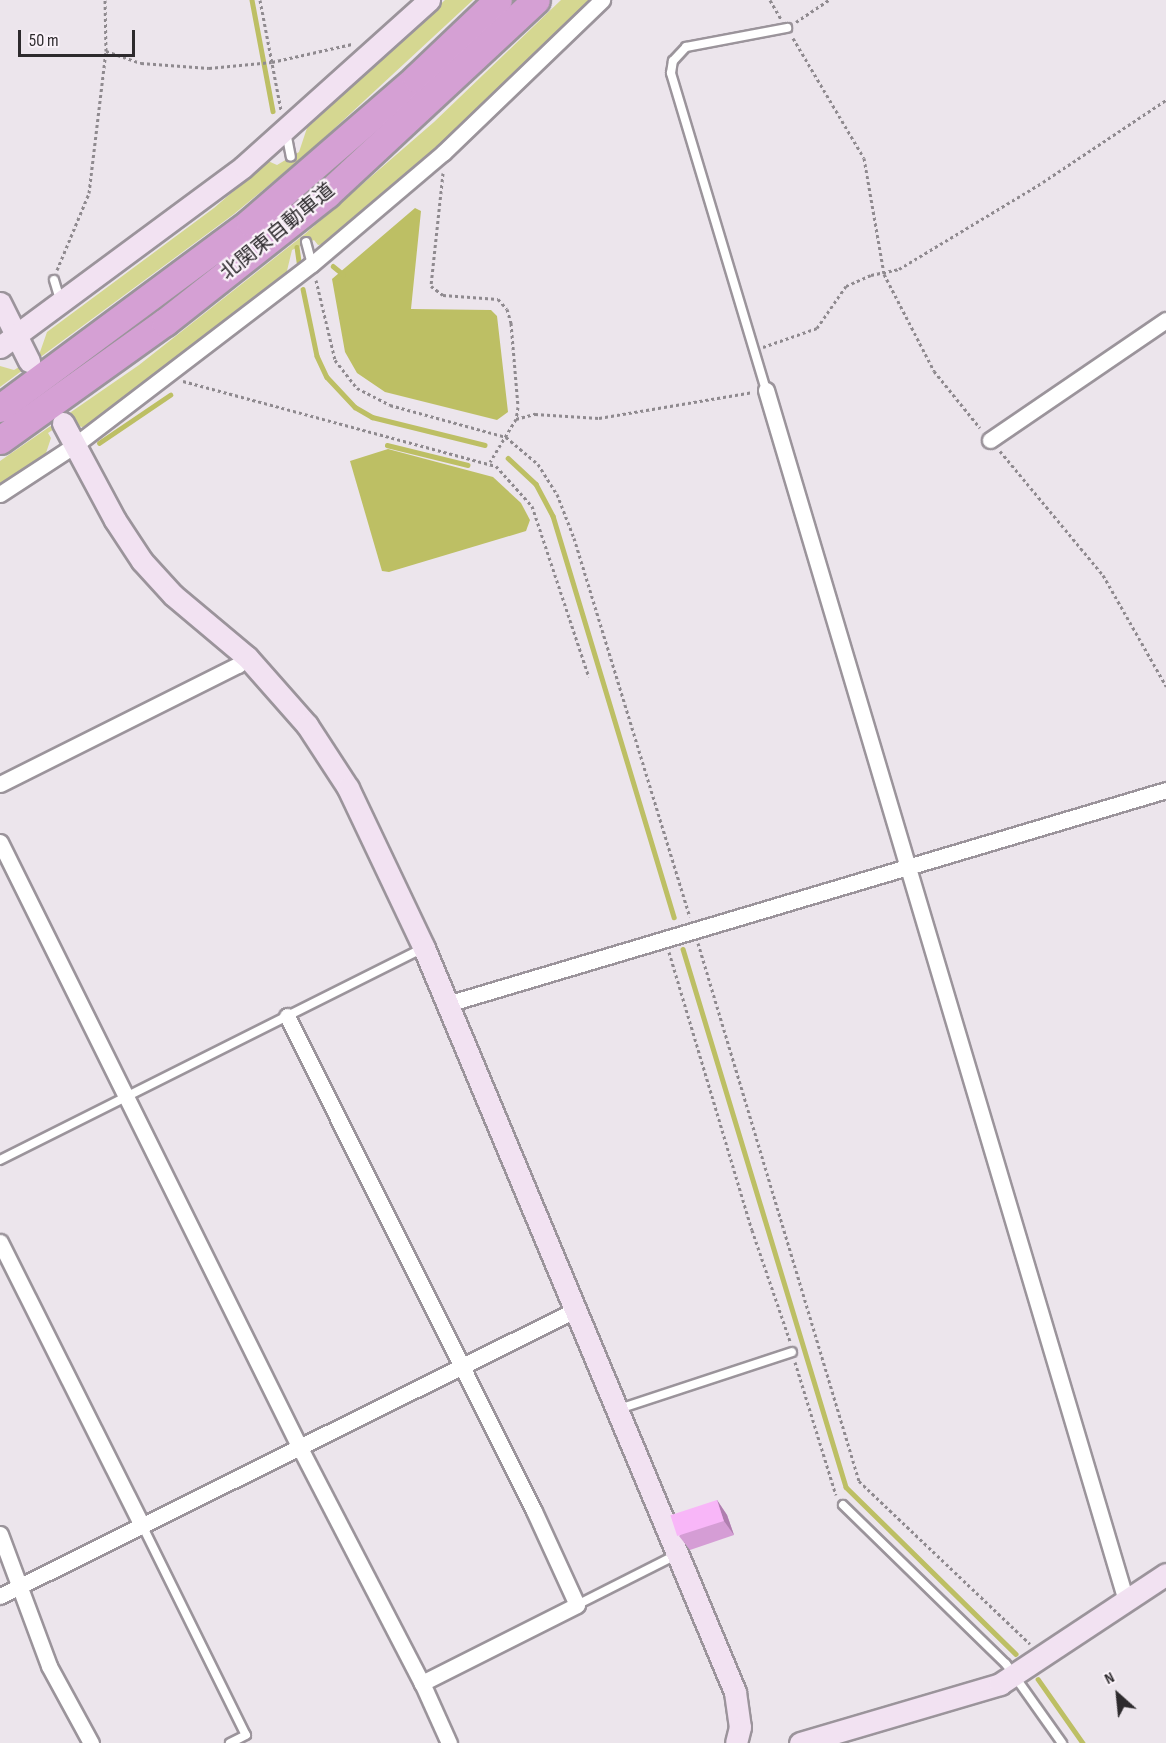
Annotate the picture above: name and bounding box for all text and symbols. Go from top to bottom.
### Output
scale bar [21,18,138,56]
text: 50 m [29,30,59,51]
street label: 北関東自動車道 [216,179,340,285]
north arrow [1088,1665,1148,1725]
text: N [1101,1668,1118,1689]

